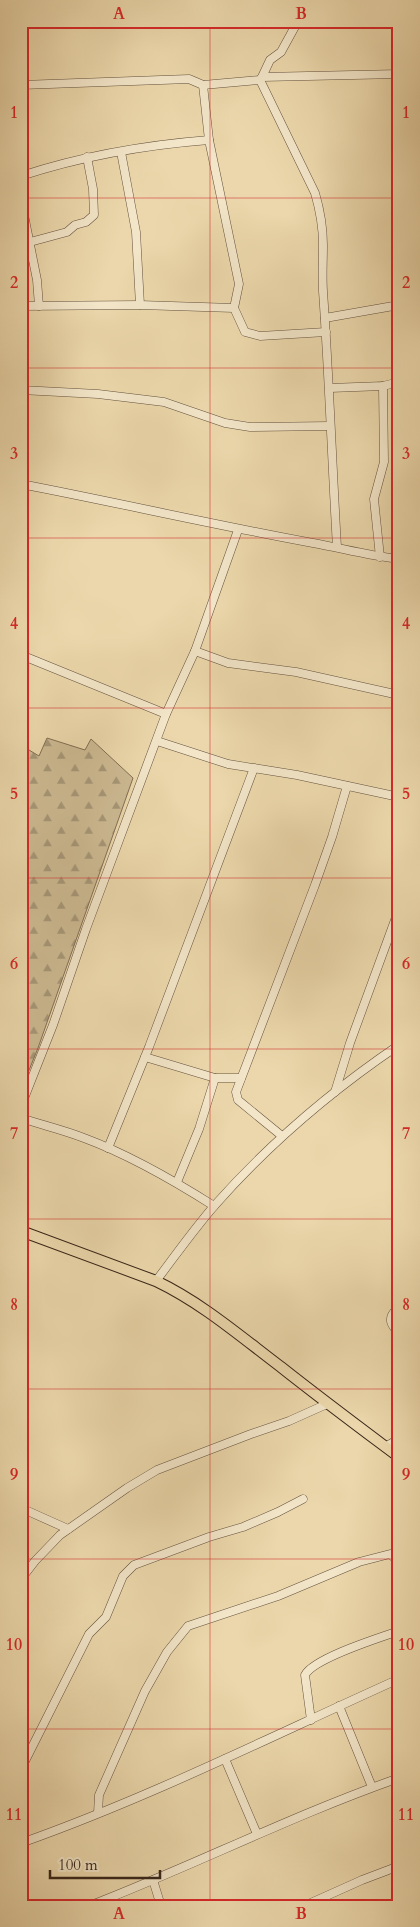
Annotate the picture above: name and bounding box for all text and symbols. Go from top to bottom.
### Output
text: A [113,3,125,25]
text: B [295,3,307,25]
text: 1 [10,102,18,124]
text: 1 [402,102,410,124]
text: 2 [10,272,18,294]
text: 2 [402,272,410,294]
text: 3 [10,443,18,465]
text: 3 [402,443,410,465]
text: 4 [10,613,18,635]
text: 4 [402,613,410,635]
text: 5 [10,783,18,805]
text: 5 [402,783,410,805]
text: 6 [10,953,18,975]
text: 6 [402,953,410,975]
text: 7 [10,1123,18,1145]
text: 7 [402,1123,410,1145]
text: 8 [10,1294,18,1316]
text: 8 [402,1294,410,1316]
text: 9 [10,1464,18,1486]
text: 9 [402,1464,410,1486]
text: 10 [6,1634,22,1656]
text: 10 [398,1634,414,1656]
text: 11 [6,1804,22,1826]
text: 11 [398,1804,414,1826]
scale bar [50,1847,160,1879]
text: 100 m [58,1855,98,1875]
text: A [113,1903,125,1925]
text: B [295,1903,307,1925]

